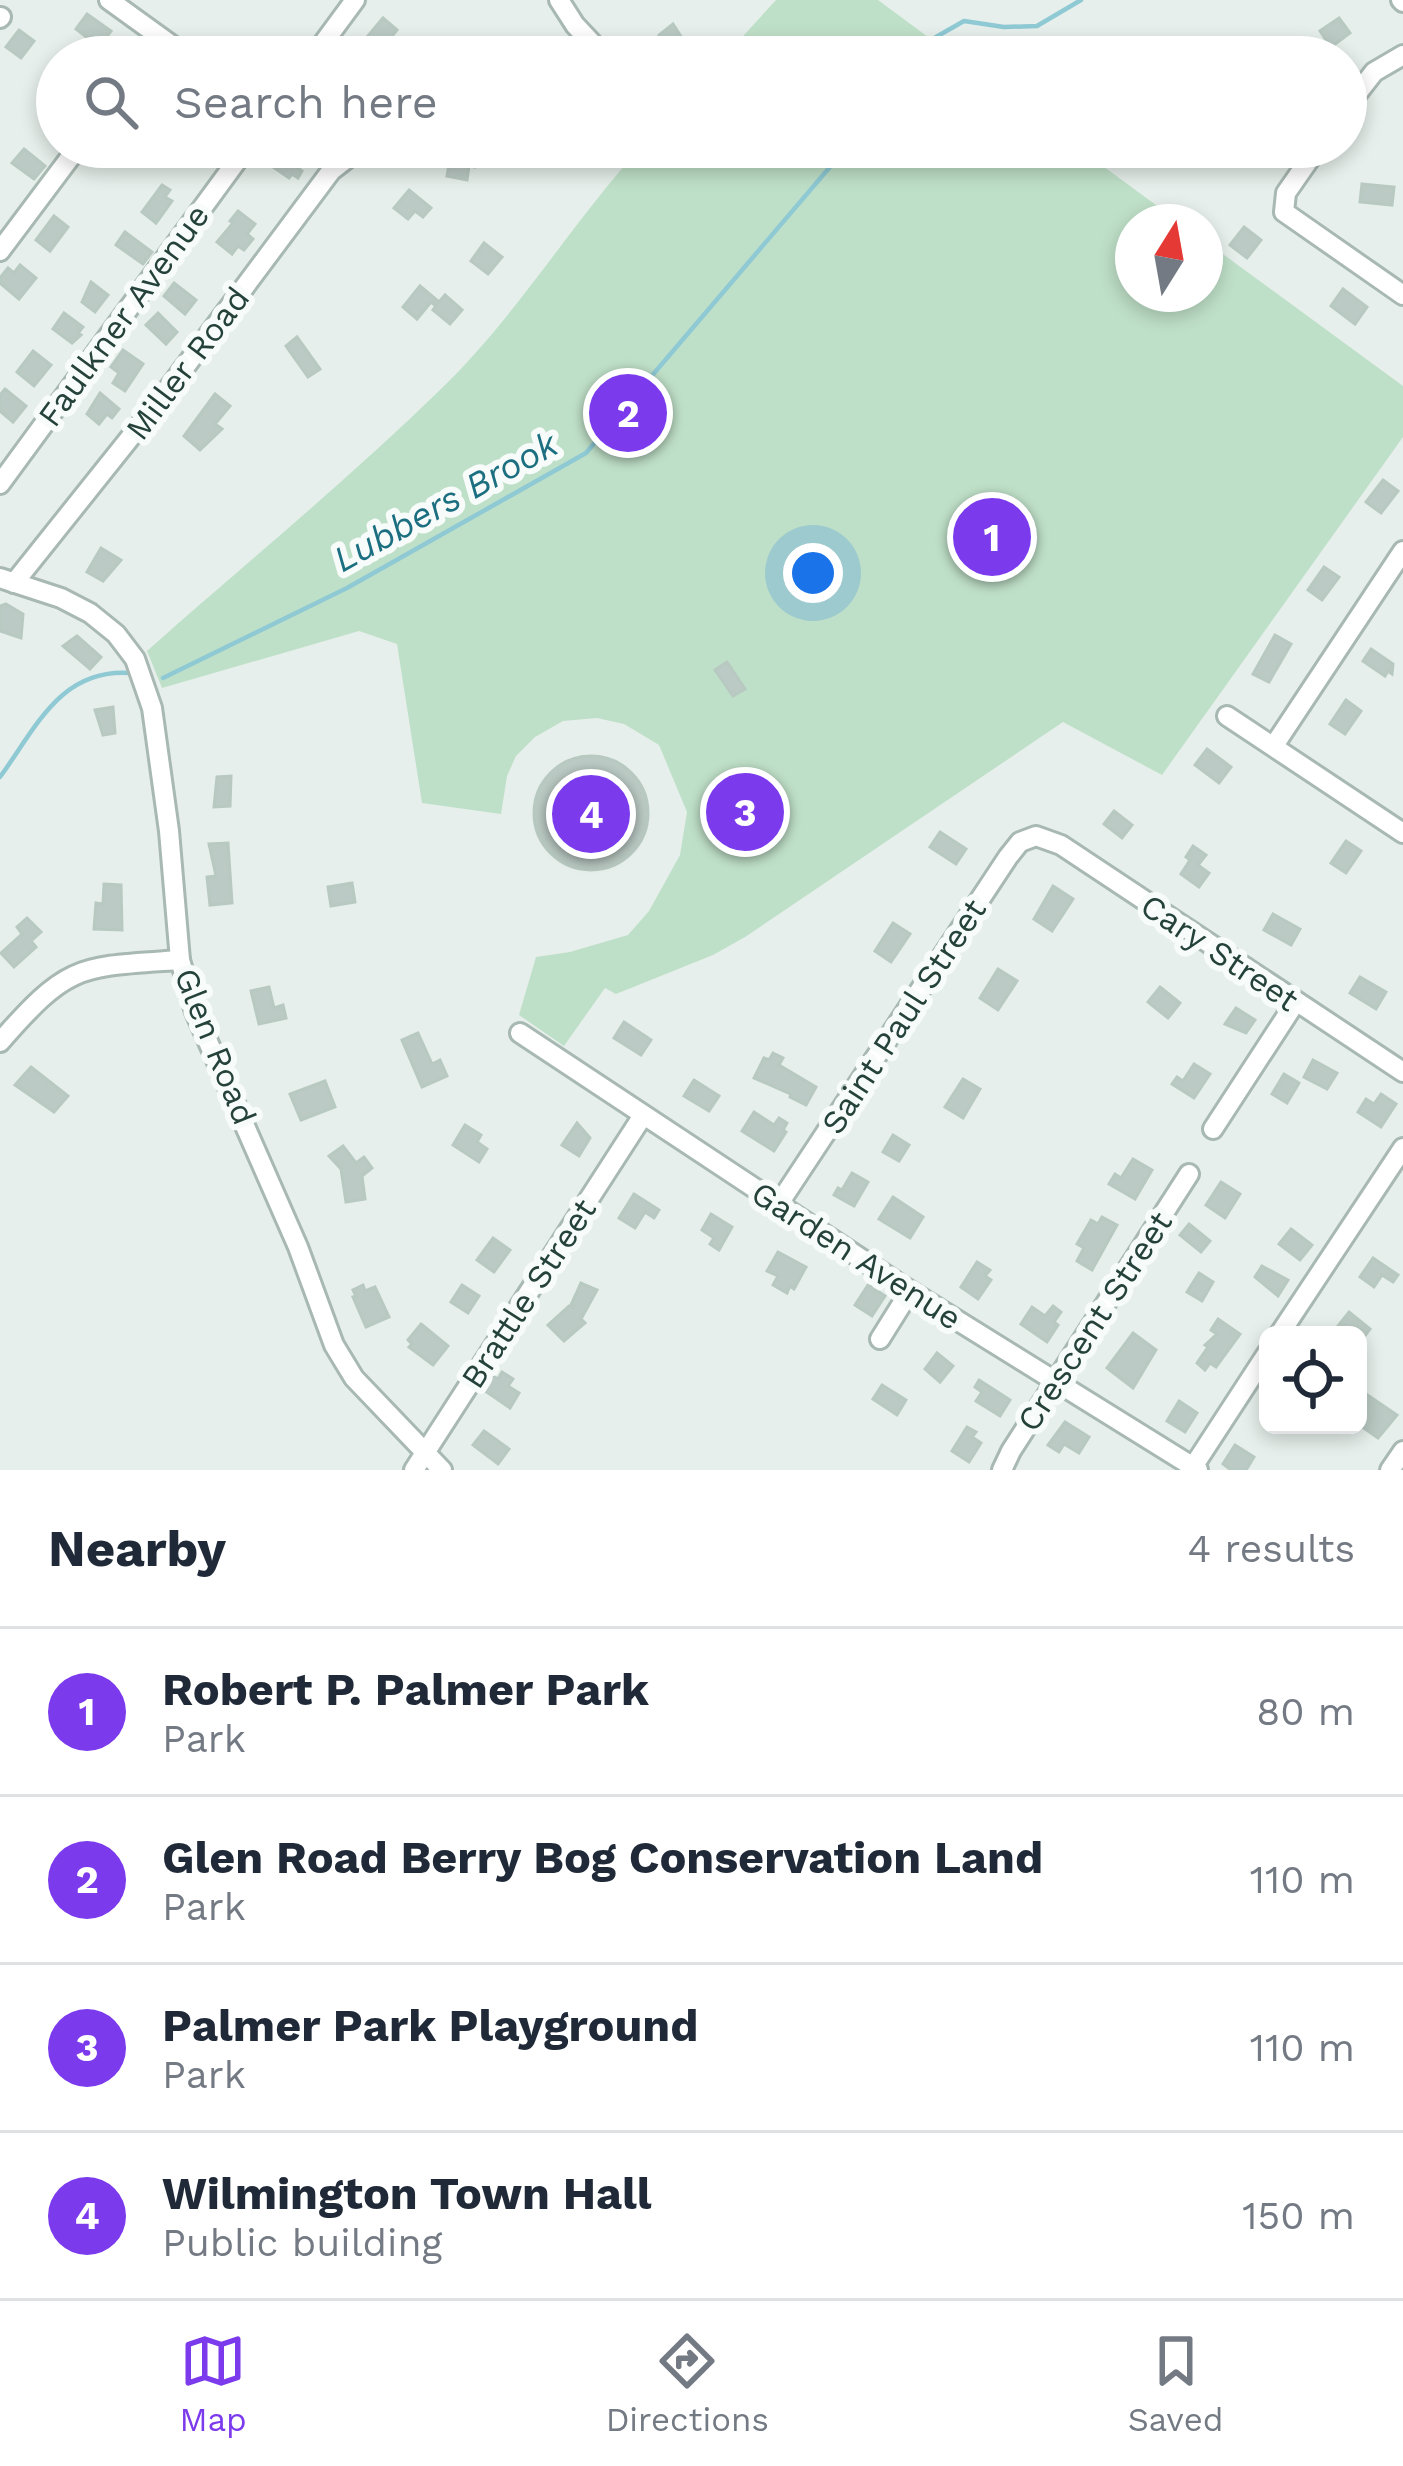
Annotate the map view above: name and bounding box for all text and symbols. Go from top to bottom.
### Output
search box [36,36,1367,168]
icon: search [78,69,144,135]
text: Search here [174,76,438,129]
street label: Faulkner Avenue [30,197,217,434]
north arrow [1115,204,1223,312]
street label: Miller Road [117,279,257,447]
pin: 2 [589,368,667,458]
water label: Lubbers Brook [326,422,566,581]
pin: 1 [953,492,1031,582]
your location [783,543,843,603]
pin: 3 [706,767,784,857]
pin: 4 [552,769,630,859]
street label: Cary Street [1134,885,1306,1019]
street label: Saint Paul Street [813,891,994,1141]
street label: Glen Road [167,962,265,1130]
street label: Garden Avenue [744,1173,969,1338]
street label: Brattle Street [453,1191,604,1395]
street label: Crescent Street [1009,1204,1180,1438]
map controls [1259,1326,1367,1434]
button: locate [1259,1326,1367,1434]
text: Nearby [48,1519,226,1578]
text: 4 results [1187,1526,1355,1571]
text: Robert P. Palmer Park [162,1663,649,1716]
text: 1 [79,1689,95,1734]
text: 80 m [1256,1689,1355,1734]
text: Park [162,1716,246,1761]
text: Glen Road Berry Bog Conservation Land [162,1831,1043,1884]
text: 2 [75,1857,99,1902]
text: 110 m [1250,1857,1355,1902]
text: Park [162,1884,246,1929]
text: Palmer Park Playground [162,1999,698,2052]
text: 3 [75,2025,99,2070]
text: 110 m [1250,2025,1355,2070]
text: Park [162,2052,246,2097]
text: Wilmington Town Hall [162,2167,652,2220]
text: 4 [74,2193,100,2238]
text: 150 m [1242,2193,1355,2238]
text: Public building [162,2220,442,2265]
tab: Map [179,2328,247,2439]
tab: Directions [606,2328,769,2439]
tab: Saved [1128,2328,1224,2439]

